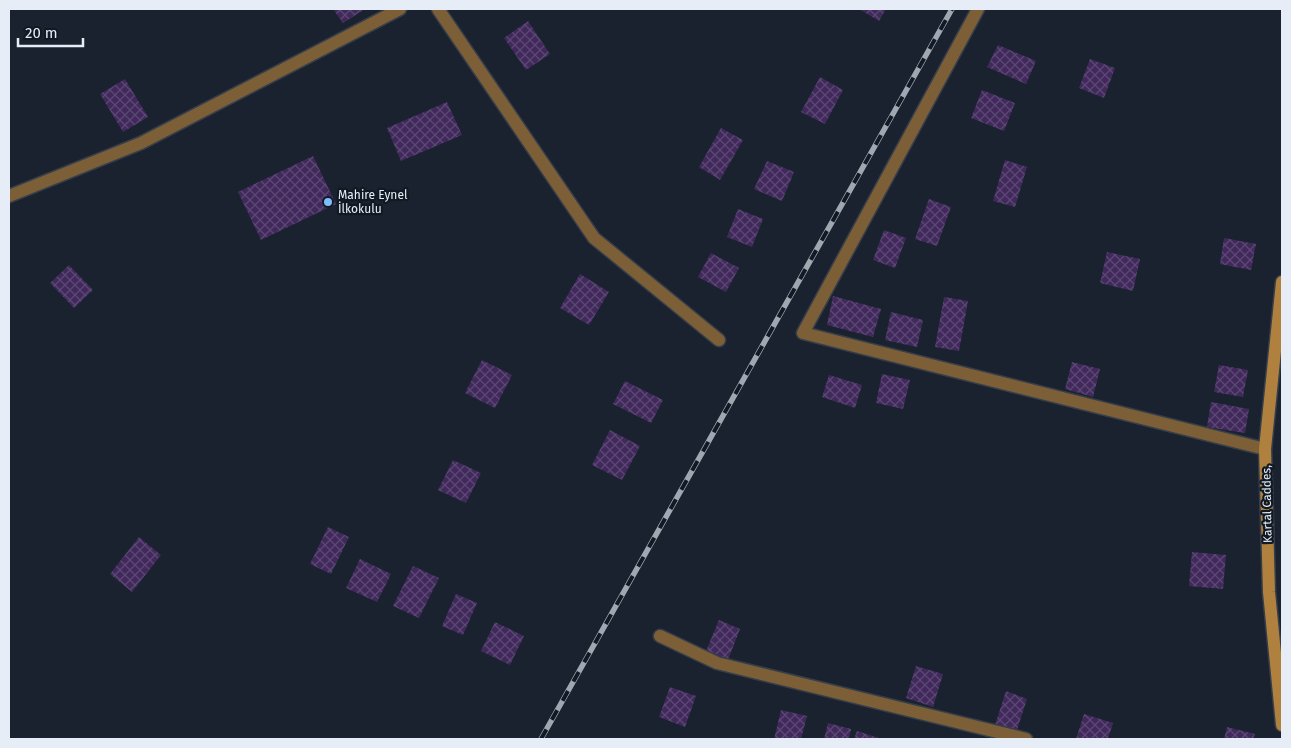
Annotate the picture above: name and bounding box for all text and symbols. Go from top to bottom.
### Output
scale bar [18,15,82,47]
text: 20 m [25,24,58,42]
place label: Mahire Eynel İlkokulu [338,188,408,216]
marker: Mahire Eynel İlkokulu [322,196,334,208]
street label: Kartal Caddes, [1259,465,1275,543]

